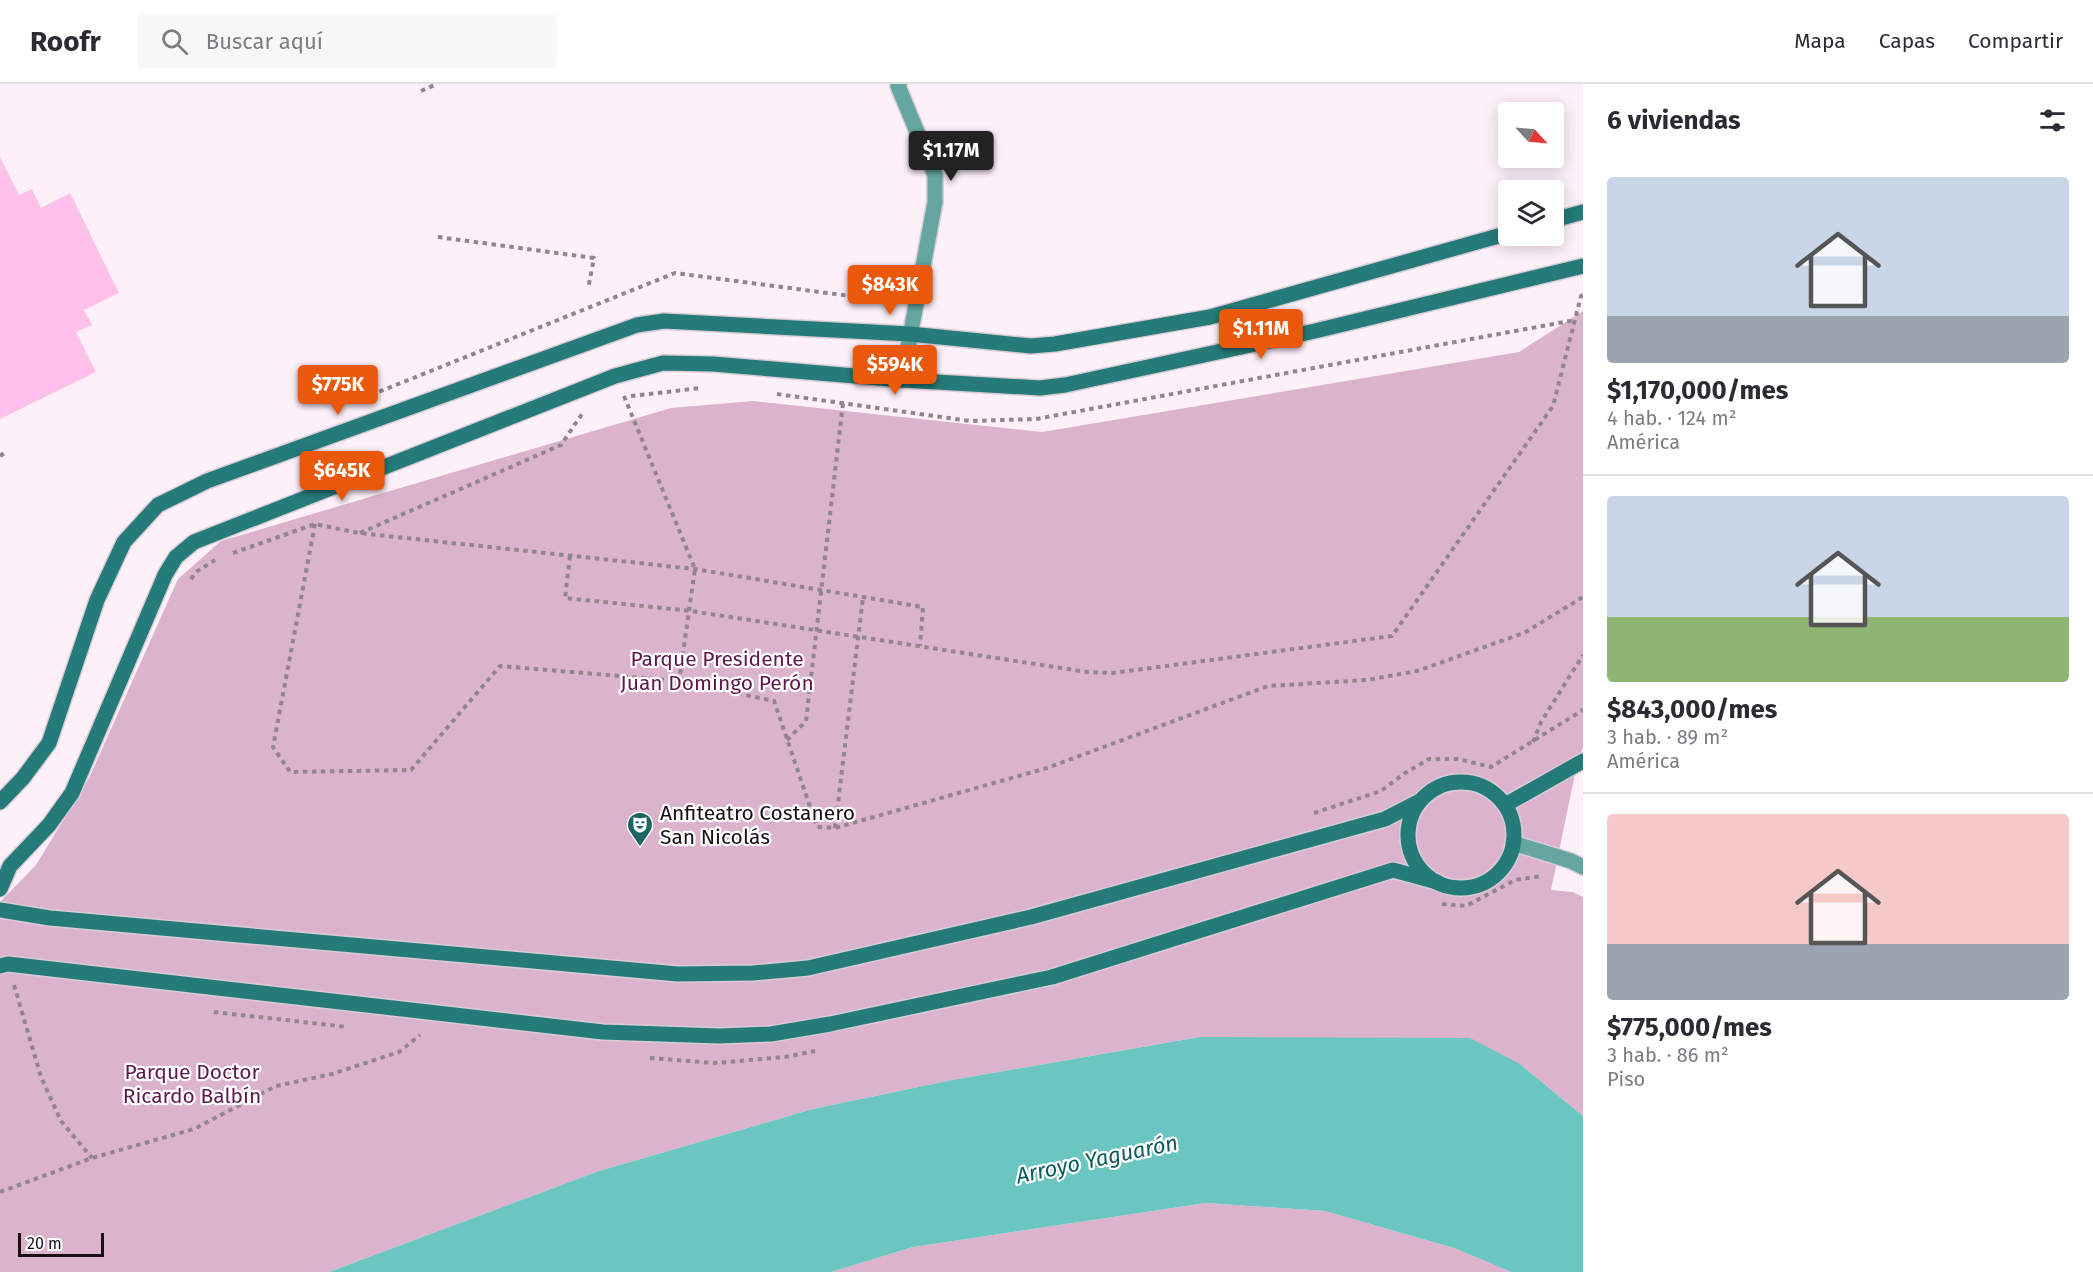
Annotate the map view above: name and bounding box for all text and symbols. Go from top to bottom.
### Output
search box [137,14,557,68]
text: Roofr [30,25,101,58]
icon: search [158,25,191,58]
text: Buscar aquí [206,28,323,55]
text: Mapa [1794,28,1846,54]
text: Capas [1879,28,1935,54]
text: Compartir [1968,28,2063,54]
north arrow [1498,102,1564,168]
map controls [1498,102,1564,246]
icon: filters [2036,104,2069,137]
text: 6 viviendas [1607,105,1741,136]
pin: $1.17M [902,131,1000,182]
text: $1.17M [923,138,979,162]
button: layers [1498,180,1564,246]
icon: home [1784,216,1892,324]
pin: $843K [848,265,932,316]
text: $843K [862,272,918,296]
pin: $1.11M [1212,309,1310,360]
text: $1.11M [1233,316,1289,340]
pin: $594K [853,345,937,396]
text: $594K [867,352,923,376]
pin: $775K [296,365,380,416]
text: $775K [312,372,364,396]
text: $1,170,000/mes [1607,375,1788,406]
text: 4 hab. · 124 m² [1607,406,1736,430]
text: América [1607,430,1680,454]
pin: $645K [300,451,384,502]
text: $645K [314,458,370,482]
icon: home [1784,535,1892,643]
park label: Parque Presidente Juan Domingo Perón [620,646,814,696]
text: $843,000/mes [1607,694,1777,725]
text: 3 hab. · 89 m² [1607,725,1728,749]
text: América [1607,749,1680,773]
place label: Anfiteatro Costanero San Nicolás [660,800,855,850]
theatre icon: Anfiteatro Costanero San Nicolás [625,810,655,848]
icon: home [1784,853,1892,961]
text: $775,000/mes [1607,1012,1772,1043]
text: 3 hab. · 86 m² [1607,1043,1729,1067]
park label: Parque Doctor Ricardo Balbín [123,1059,261,1109]
text: Piso [1607,1067,1645,1091]
water label: Arroyo Yaguarón [1013,1129,1180,1190]
scale bar [18,1230,104,1258]
text: 20 m [27,1234,62,1253]

